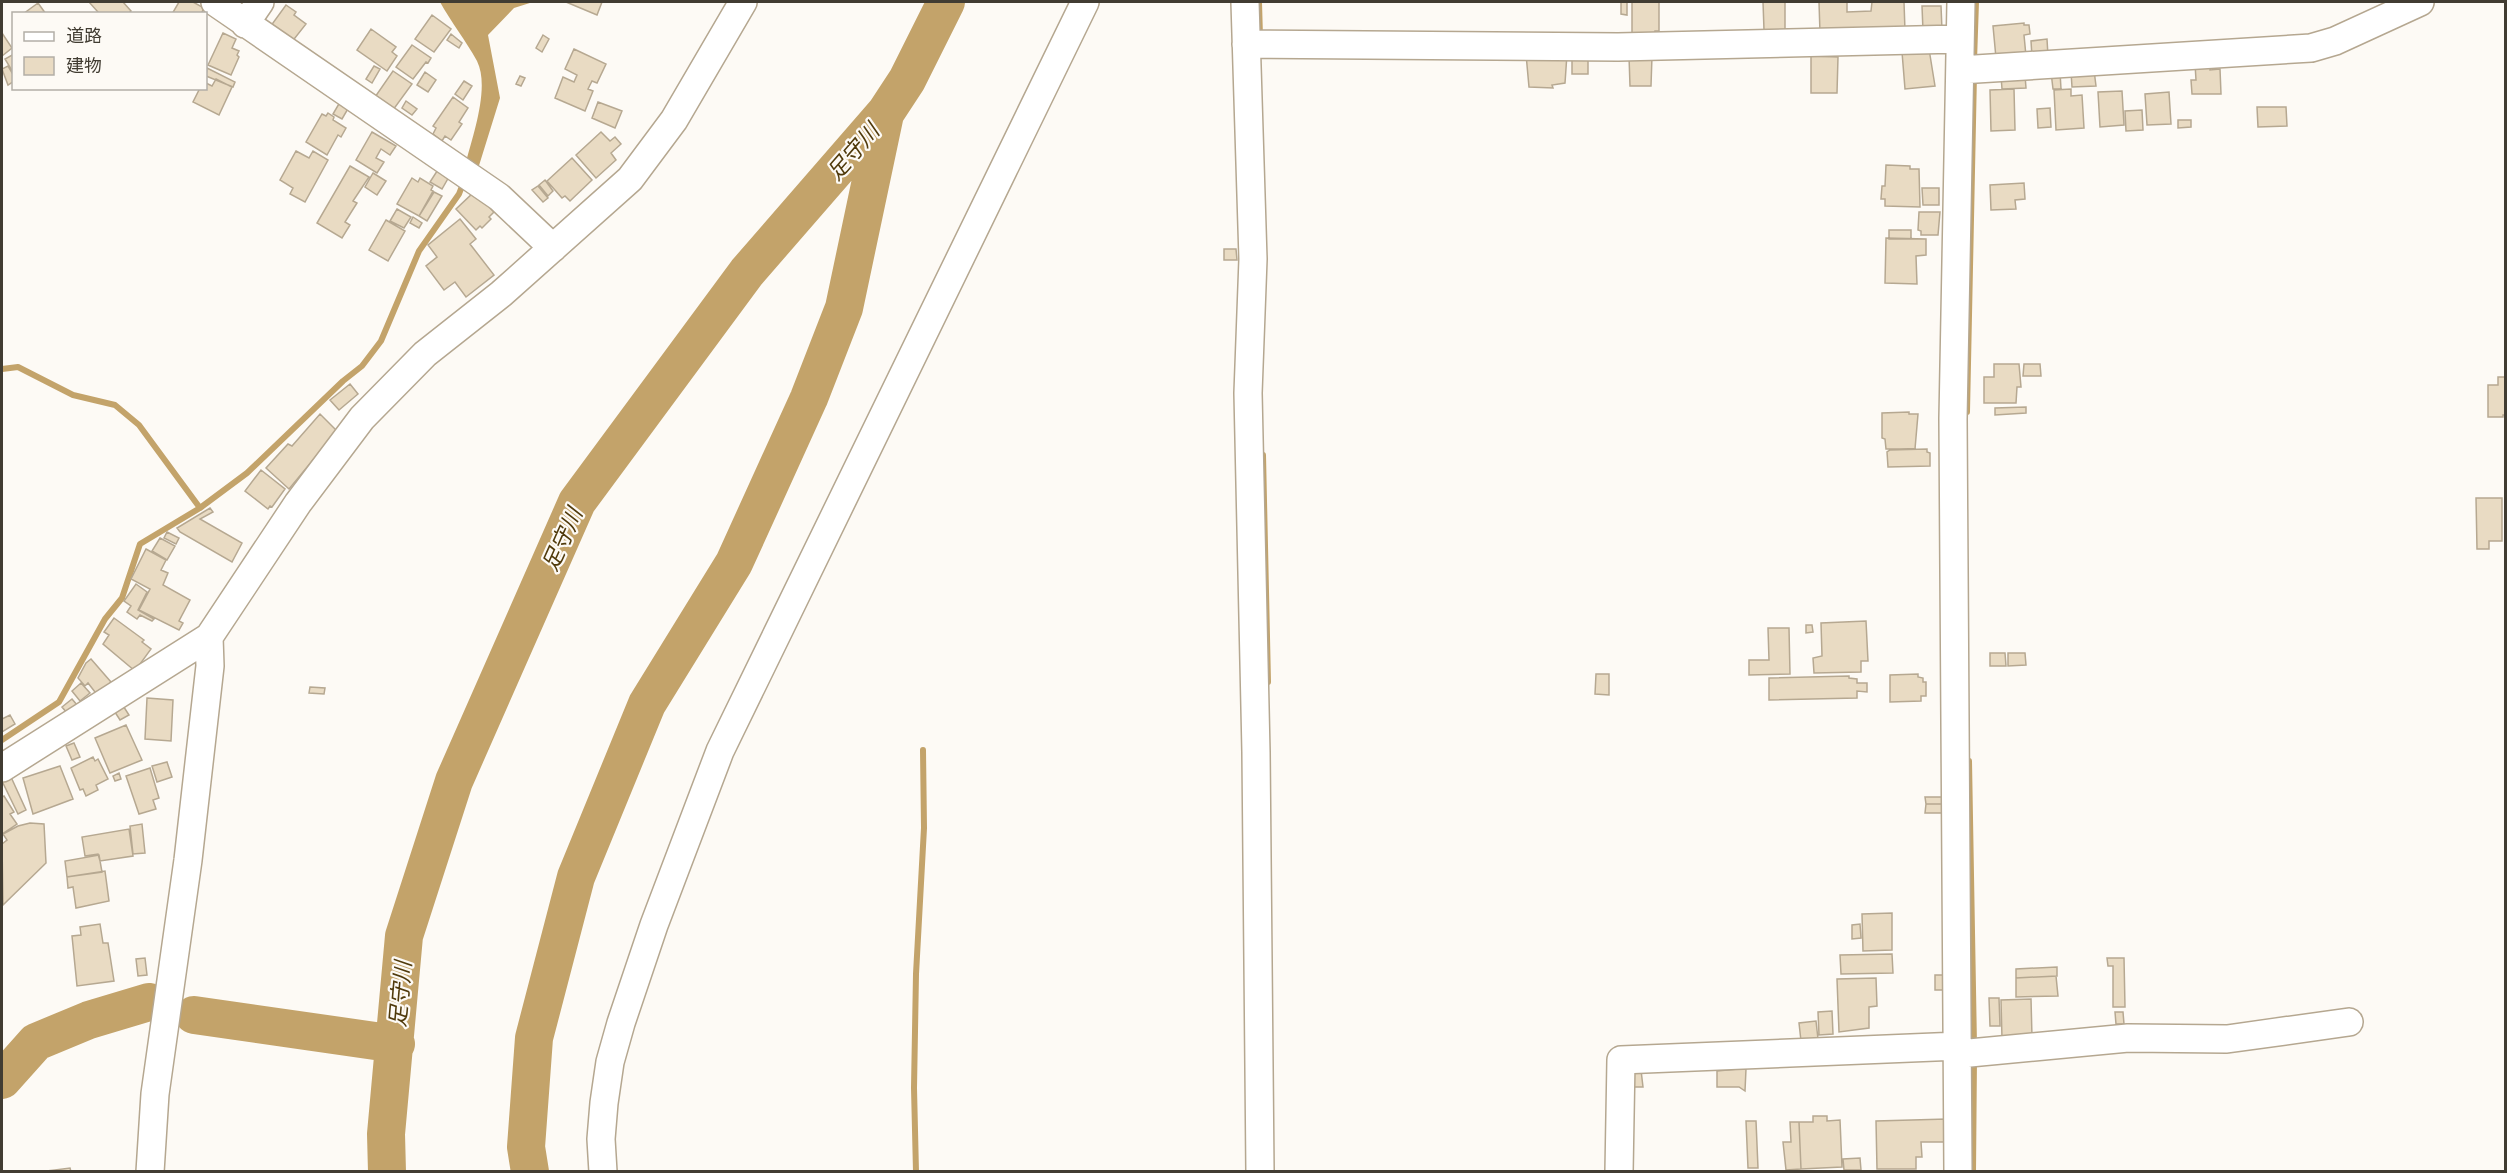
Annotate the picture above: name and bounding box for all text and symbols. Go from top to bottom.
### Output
legend [12,12,207,90]
text: 道路 [66,23,102,47]
text: 建物 [66,53,102,77]
water label: 足守川 [819,115,886,186]
water label: 足守川 [534,501,589,575]
water label: 足守川 [381,958,417,1028]

